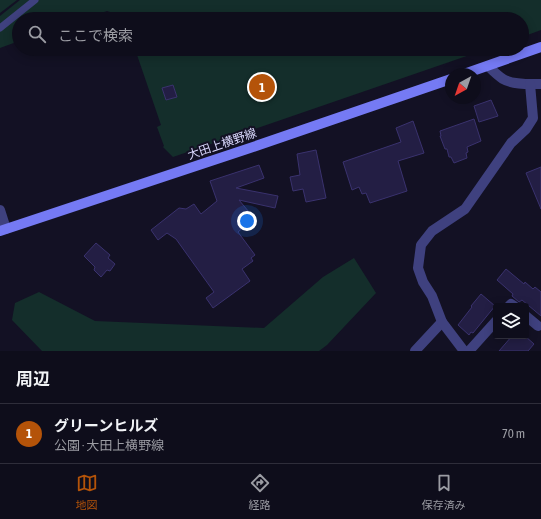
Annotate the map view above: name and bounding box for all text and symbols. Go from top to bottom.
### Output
search box [12,12,529,56]
icon: search [26,23,48,45]
text: ここで検索 [58,27,133,44]
north arrow [445,68,481,104]
pin: 1 [249,72,275,102]
street label: 大田上横野線 [186,126,258,162]
your location [237,211,257,231]
map controls [493,303,529,339]
button: layers [493,303,529,339]
text: 周辺 [16,369,50,389]
text: グリーンヒルズ [54,417,158,434]
text: 1 [26,426,32,441]
text: 70 m [502,426,525,441]
text: 公園 · 大田上横野線 [54,438,164,453]
tab: 地図 [76,472,98,512]
tab: 経路 [249,472,271,512]
tab: 保存済み [422,472,466,512]

